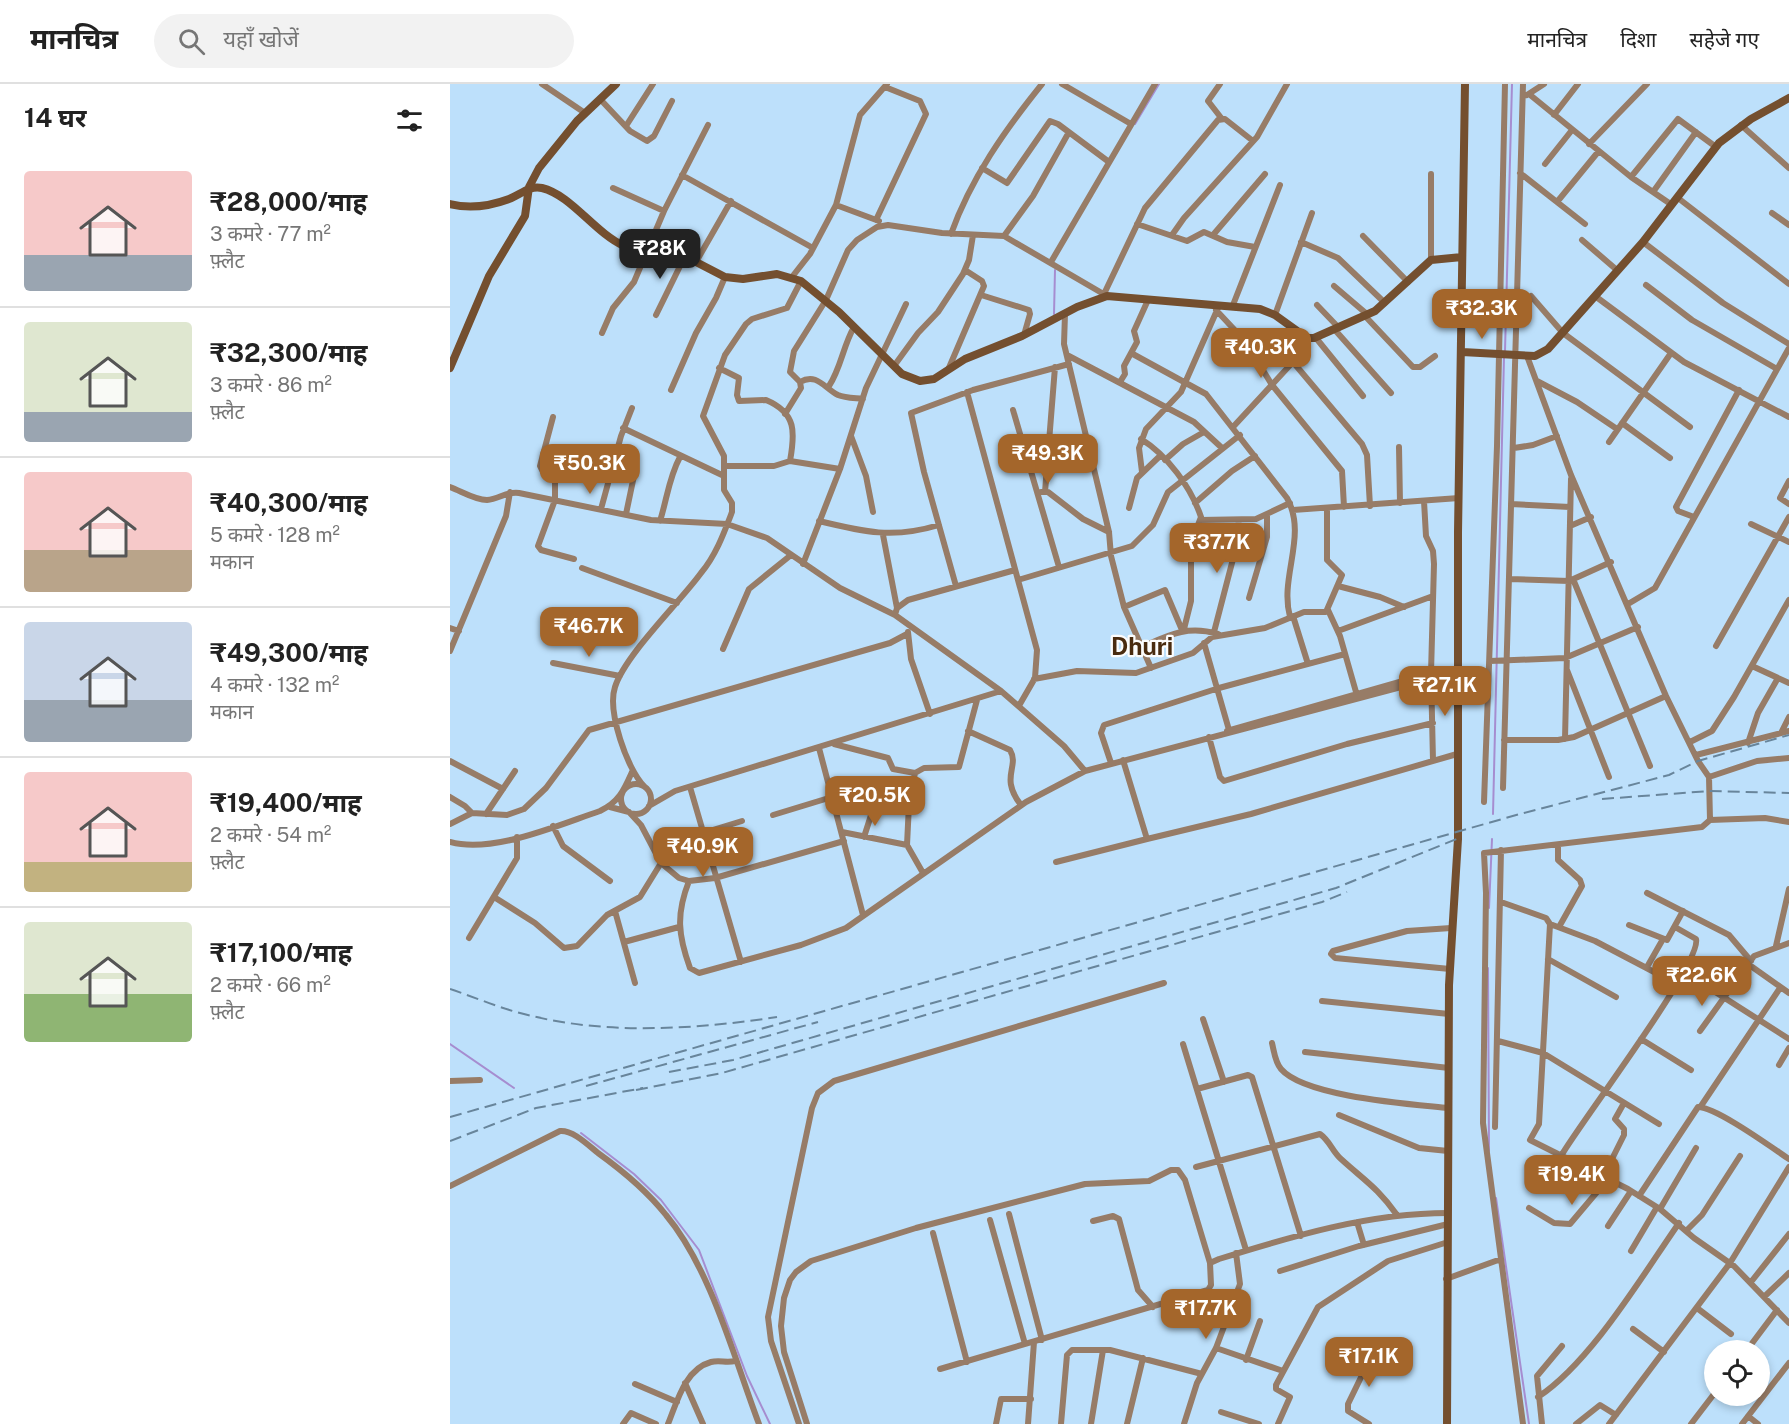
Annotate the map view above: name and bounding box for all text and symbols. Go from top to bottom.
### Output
search box [154,14,574,68]
text: मानचित्र [30,22,118,55]
icon: search [175,25,208,58]
text: यहाँ खोजें [223,26,299,52]
text: मानचित्र [1527,27,1587,52]
text: दिशा [1620,27,1657,52]
text: सहेजे गए [1690,27,1759,52]
text: 14 घर [24,102,86,133]
icon: filters [393,104,426,137]
text: ₹28,000/माह [210,186,367,217]
icon: home [72,195,144,267]
text: 3 कमरे · 77 m² [210,222,331,246]
pin: ₹28K [624,229,696,280]
text: ₹28K [633,236,687,260]
text: फ़्लैट [210,249,245,273]
pin: ₹32.3K [1433,289,1531,340]
text: ₹32.3K [1446,296,1518,320]
pin: ₹40.3K [1212,328,1310,379]
text: ₹40.3K [1225,335,1297,359]
text: ₹32,300/माह [210,337,368,368]
icon: home [72,346,144,418]
text: 3 कमरे · 86 m² [210,373,332,397]
text: फ़्लैट [210,400,245,424]
pin: ₹49.3K [999,434,1097,485]
text: ₹49.3K [1012,441,1084,465]
pin: ₹50.3K [541,444,639,495]
text: ₹50.3K [554,451,626,475]
text: ₹40,300/माह [210,487,368,518]
icon: home [72,496,144,568]
text: 5 कमरे · 128 m² [210,523,340,547]
pin: ₹37.7K [1168,523,1266,574]
text: ₹37.7K [1184,530,1250,554]
text: मकान [210,550,254,574]
pin: ₹46.7K [540,607,638,658]
text: ₹46.7K [554,614,624,638]
district label: Dhuri [1111,632,1173,660]
text: ₹49,300/माह [210,637,368,668]
icon: home [72,646,144,718]
pin: ₹27.1K [1396,666,1494,717]
text: 4 कमरे · 132 m² [210,673,339,697]
text: ₹27.1K [1413,673,1477,697]
text: मकान [210,700,254,724]
pin: ₹20.5K [826,776,924,827]
text: ₹20.5K [839,783,911,807]
text: ₹19,400/माह [210,787,362,818]
icon: home [72,796,144,868]
text: 2 कमरे · 54 m² [210,823,331,847]
pin: ₹40.9K [654,827,752,878]
text: ₹40.9K [667,834,739,858]
text: फ़्लैट [210,850,245,874]
text: ₹17,100/माह [210,937,352,968]
icon: home [72,946,144,1018]
pin: ₹22.6K [1653,956,1751,1007]
text: ₹22.6K [1666,963,1738,987]
text: 2 कमरे · 66 m² [210,973,331,997]
text: फ़्लैट [210,1000,245,1024]
pin: ₹19.4K [1523,1155,1621,1206]
text: ₹19.4K [1538,1162,1606,1186]
pin: ₹17.7K [1157,1289,1255,1340]
text: ₹17.7K [1175,1296,1237,1320]
pin: ₹17.1K [1320,1337,1418,1388]
map controls [1704,1340,1770,1406]
button: locate [1704,1340,1770,1406]
text: ₹17.1K [1339,1344,1399,1368]

